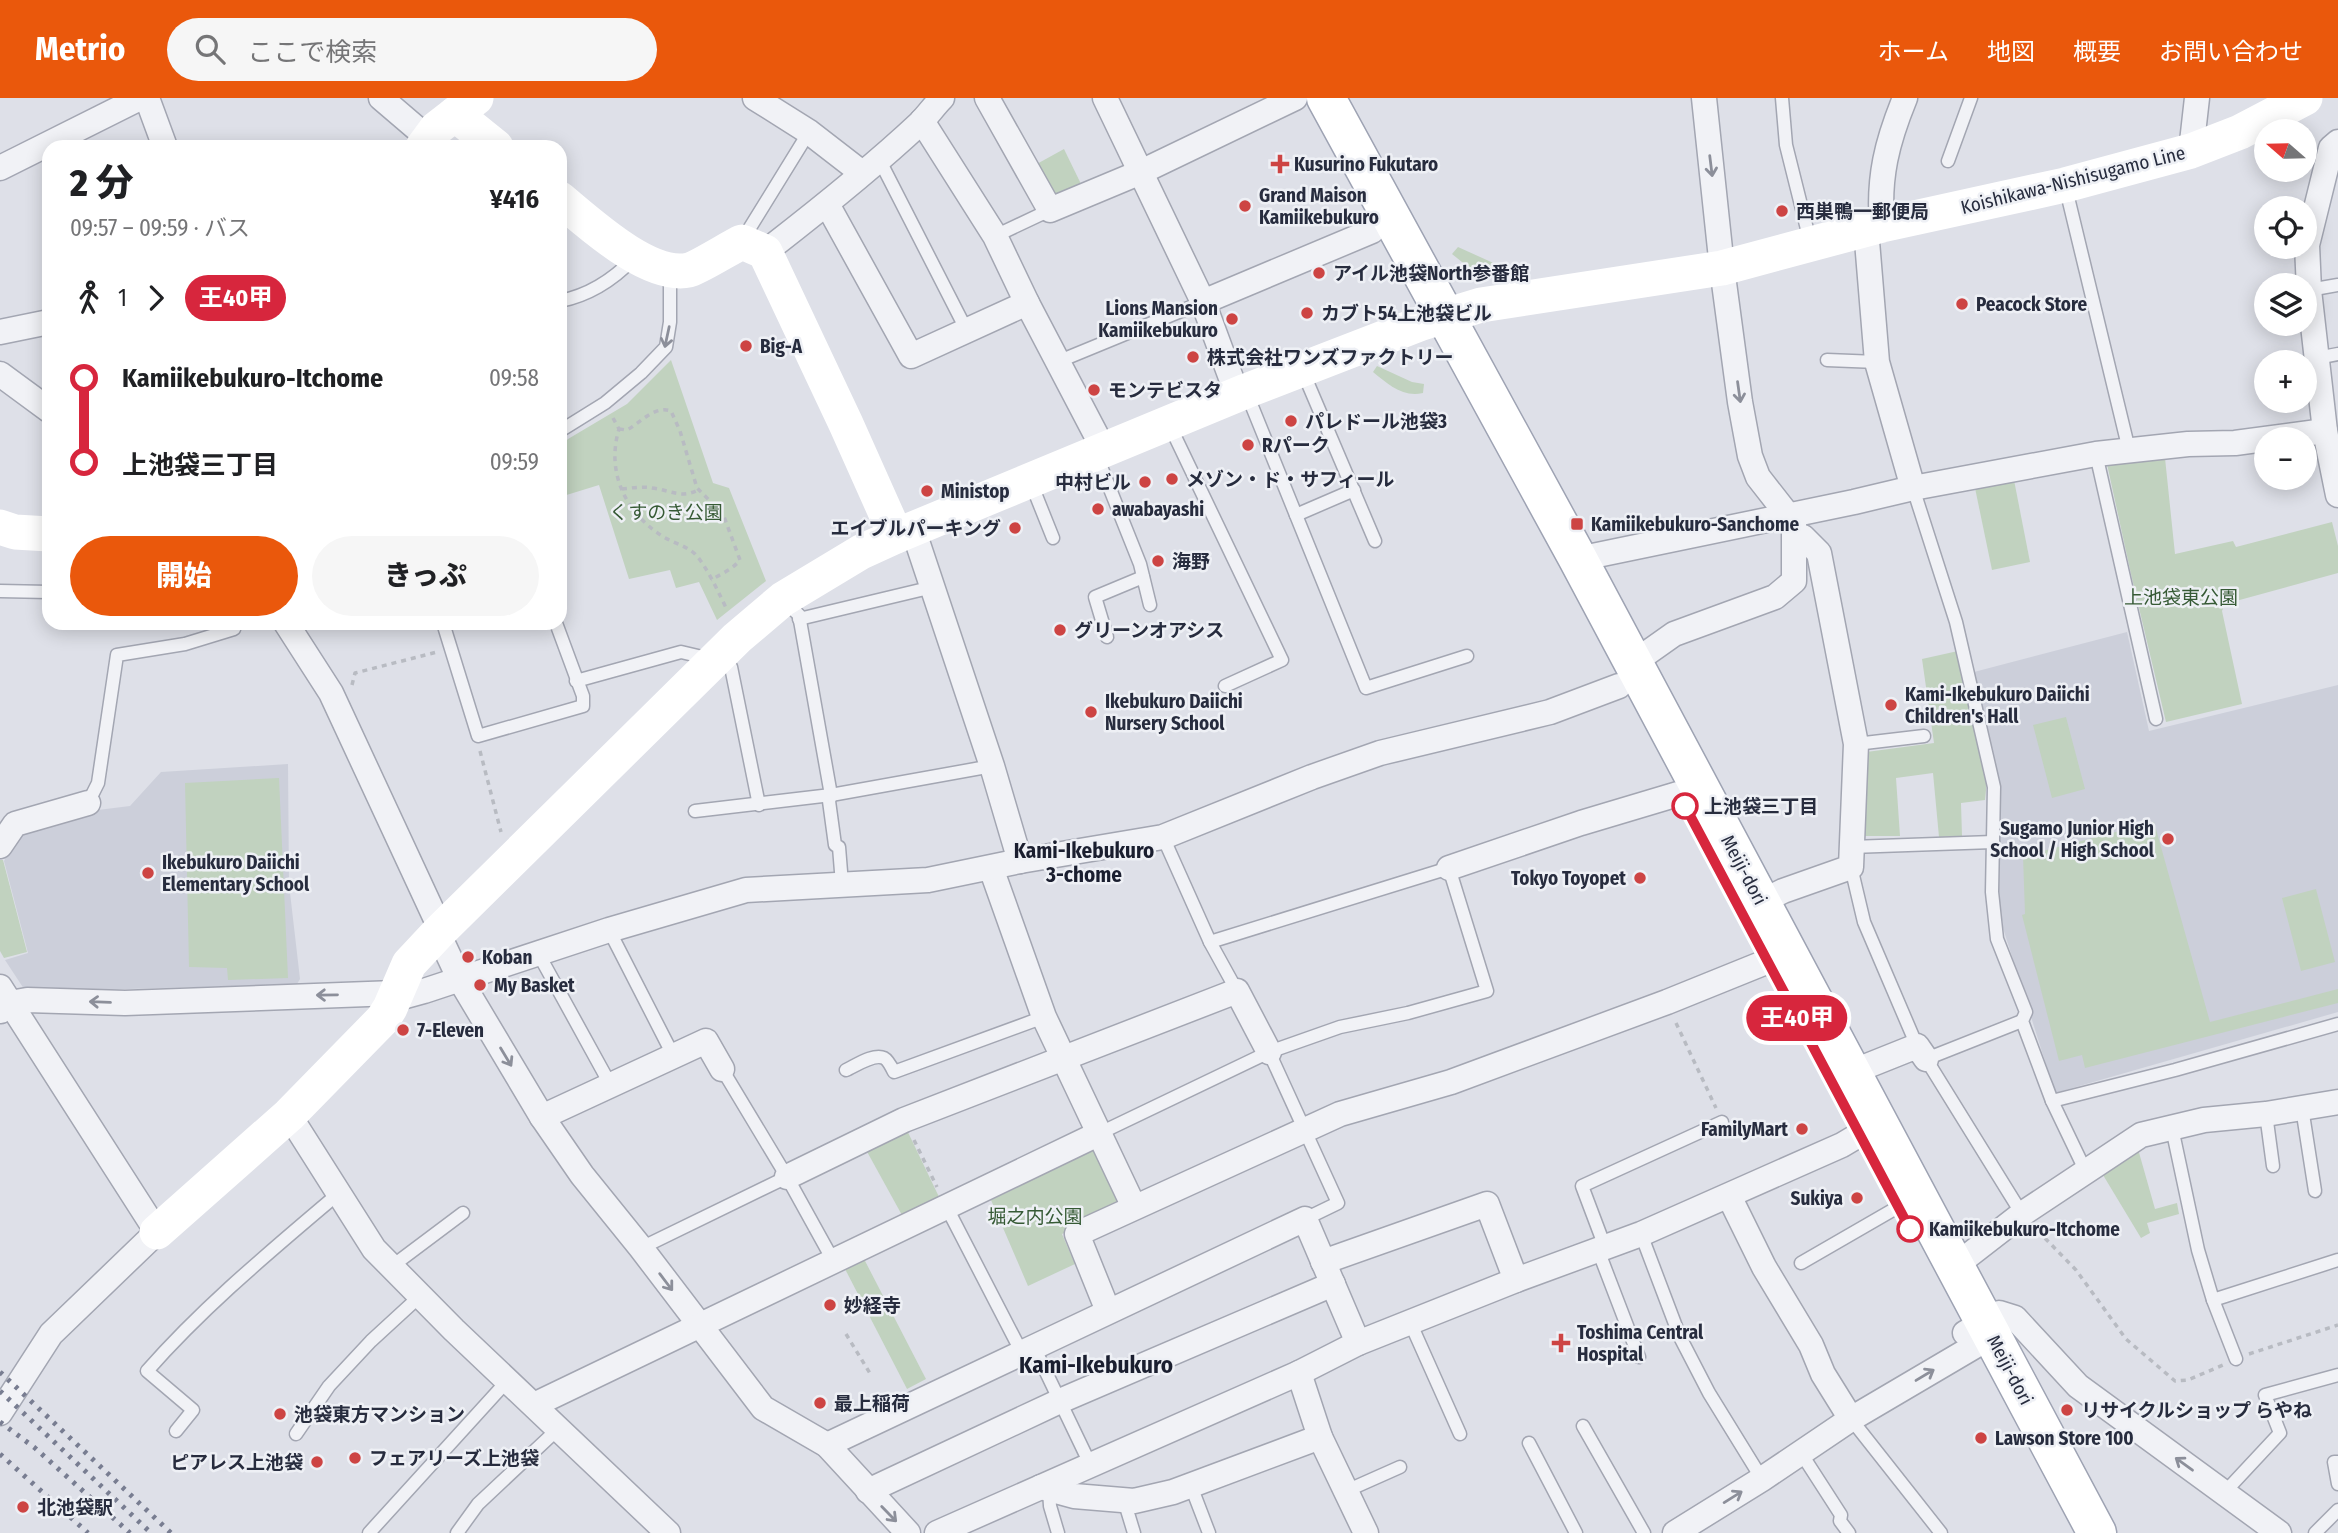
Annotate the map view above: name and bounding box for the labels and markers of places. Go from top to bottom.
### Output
place label: Kusurino Fukutaro [1294,153,1438,176]
marker: Kusurino Fukutaro [1272,156,1288,172]
place label: Grand Maison Kamiikebukuro [1259,184,1379,229]
marker: Grand Maison Kamiikebukuro [1237,198,1253,214]
place label: 西巣鴨一郵便局 [1796,200,1929,223]
marker: 西巣鴨一郵便局 [1774,203,1790,219]
place label: アイル池袋North参番館 [1333,262,1529,285]
marker: アイル池袋North参番館 [1311,265,1327,281]
place label: Peacock Store [1976,293,2087,316]
marker: Peacock Store [1954,296,1970,312]
place label: Lions Mansion Kamiikebukuro [1098,297,1218,342]
place label: カブト54上池袋ビル [1321,302,1492,325]
marker: カブト54上池袋ビル [1299,305,1315,321]
marker: Lions Mansion Kamiikebukuro [1224,311,1240,327]
place label: Big-A [760,335,803,358]
marker: Big-A [738,338,754,354]
place label: 株式会社ワンズファクトリー [1207,346,1454,369]
marker: 株式会社ワンズファクトリー [1185,349,1201,365]
place label: モンテビスタ [1108,379,1222,402]
marker: モンテビスタ [1086,382,1102,398]
place label: パレドール池袋3 [1305,410,1447,433]
marker: パレドール池袋3 [1283,413,1299,429]
place label: Rパーク [1262,434,1330,457]
marker: Rパーク [1240,437,1256,453]
place label: メゾン・ド・サフィール [1186,468,1395,491]
place label: 中村ビル [1055,471,1131,494]
marker: メゾン・ド・サフィール [1164,471,1180,487]
marker: 中村ビル [1137,474,1153,490]
place label: Ministop [941,480,1010,503]
marker: Ministop [919,483,935,499]
place label: awabayashi [1112,498,1204,521]
marker: awabayashi [1090,501,1106,517]
place label: Kamiikebukuro-Sanchome [1591,513,1799,536]
marker: Kamiikebukuro-Sanchome [1569,516,1585,532]
place label: エイブルパーキング [831,517,1001,540]
marker: エイブルパーキング [1007,520,1023,536]
place label: 海野 [1172,550,1210,573]
marker: 海野 [1150,553,1166,569]
place label: グリーンオアシス [1074,619,1224,642]
marker: グリーンオアシス [1052,622,1068,638]
place label: Kami-Ikebukuro Daiichi Children's Hall [1905,683,2090,728]
place label: Ikebukuro Daiichi Nursery School [1105,690,1243,735]
marker: Kami-Ikebukuro Daiichi Children's Hall [1883,697,1899,713]
marker: Ikebukuro Daiichi Nursery School [1083,704,1099,720]
marker: 上池袋三丁目 [1672,793,1698,819]
place label: 上池袋三丁目 [1704,795,1818,818]
place label: Sugamo Junior High School / High School [1990,817,2155,862]
marker: Sugamo Junior High School / High School [2160,831,2176,847]
place label: Ikebukuro Daiichi Elementary School [162,851,310,896]
marker: Ikebukuro Daiichi Elementary School [140,865,156,881]
place label: Tokyo Toyopet [1511,867,1626,890]
marker: Tokyo Toyopet [1632,870,1648,886]
place label: Koban [482,946,532,969]
marker: Koban [460,949,476,965]
place label: My Basket [494,974,575,997]
marker: My Basket [472,977,488,993]
place label: 7-Eleven [417,1019,484,1042]
marker: 7-Eleven [395,1022,411,1038]
place label: FamilyMart [1701,1118,1788,1141]
marker: FamilyMart [1794,1121,1810,1137]
place label: Sukiya [1791,1187,1843,1210]
marker: Sukiya [1849,1190,1865,1206]
marker: Kamiikebukuro-Itchome [1897,1216,1923,1242]
place label: Kamiikebukuro-Itchome [1929,1218,2120,1241]
place label: 妙経寺 [844,1294,901,1317]
marker: 妙経寺 [822,1297,838,1313]
place label: Toshima Central Hospital [1577,1321,1704,1366]
marker: Toshima Central Hospital [1551,1333,1571,1353]
place label: 最上稲荷 [834,1392,910,1415]
marker: 最上稲荷 [812,1395,828,1411]
place label: リサイクルショップ らやね [2081,1399,2312,1422]
marker: リサイクルショップ らやね [2059,1402,2075,1418]
place label: 池袋東方マンション [294,1403,465,1426]
marker: 池袋東方マンション [272,1406,288,1422]
place label: Lawson Store 100 [1995,1427,2134,1450]
marker: Lawson Store 100 [1973,1430,1989,1446]
place label: フェアリーズ上池袋 [369,1447,539,1470]
marker: フェアリーズ上池袋 [347,1450,363,1466]
place label: ピアレス上池袋 [170,1451,303,1474]
marker: ピアレス上池袋 [309,1454,325,1470]
place label: 北池袋駅 [37,1496,113,1519]
marker: 北池袋駅 [15,1499,31,1515]

